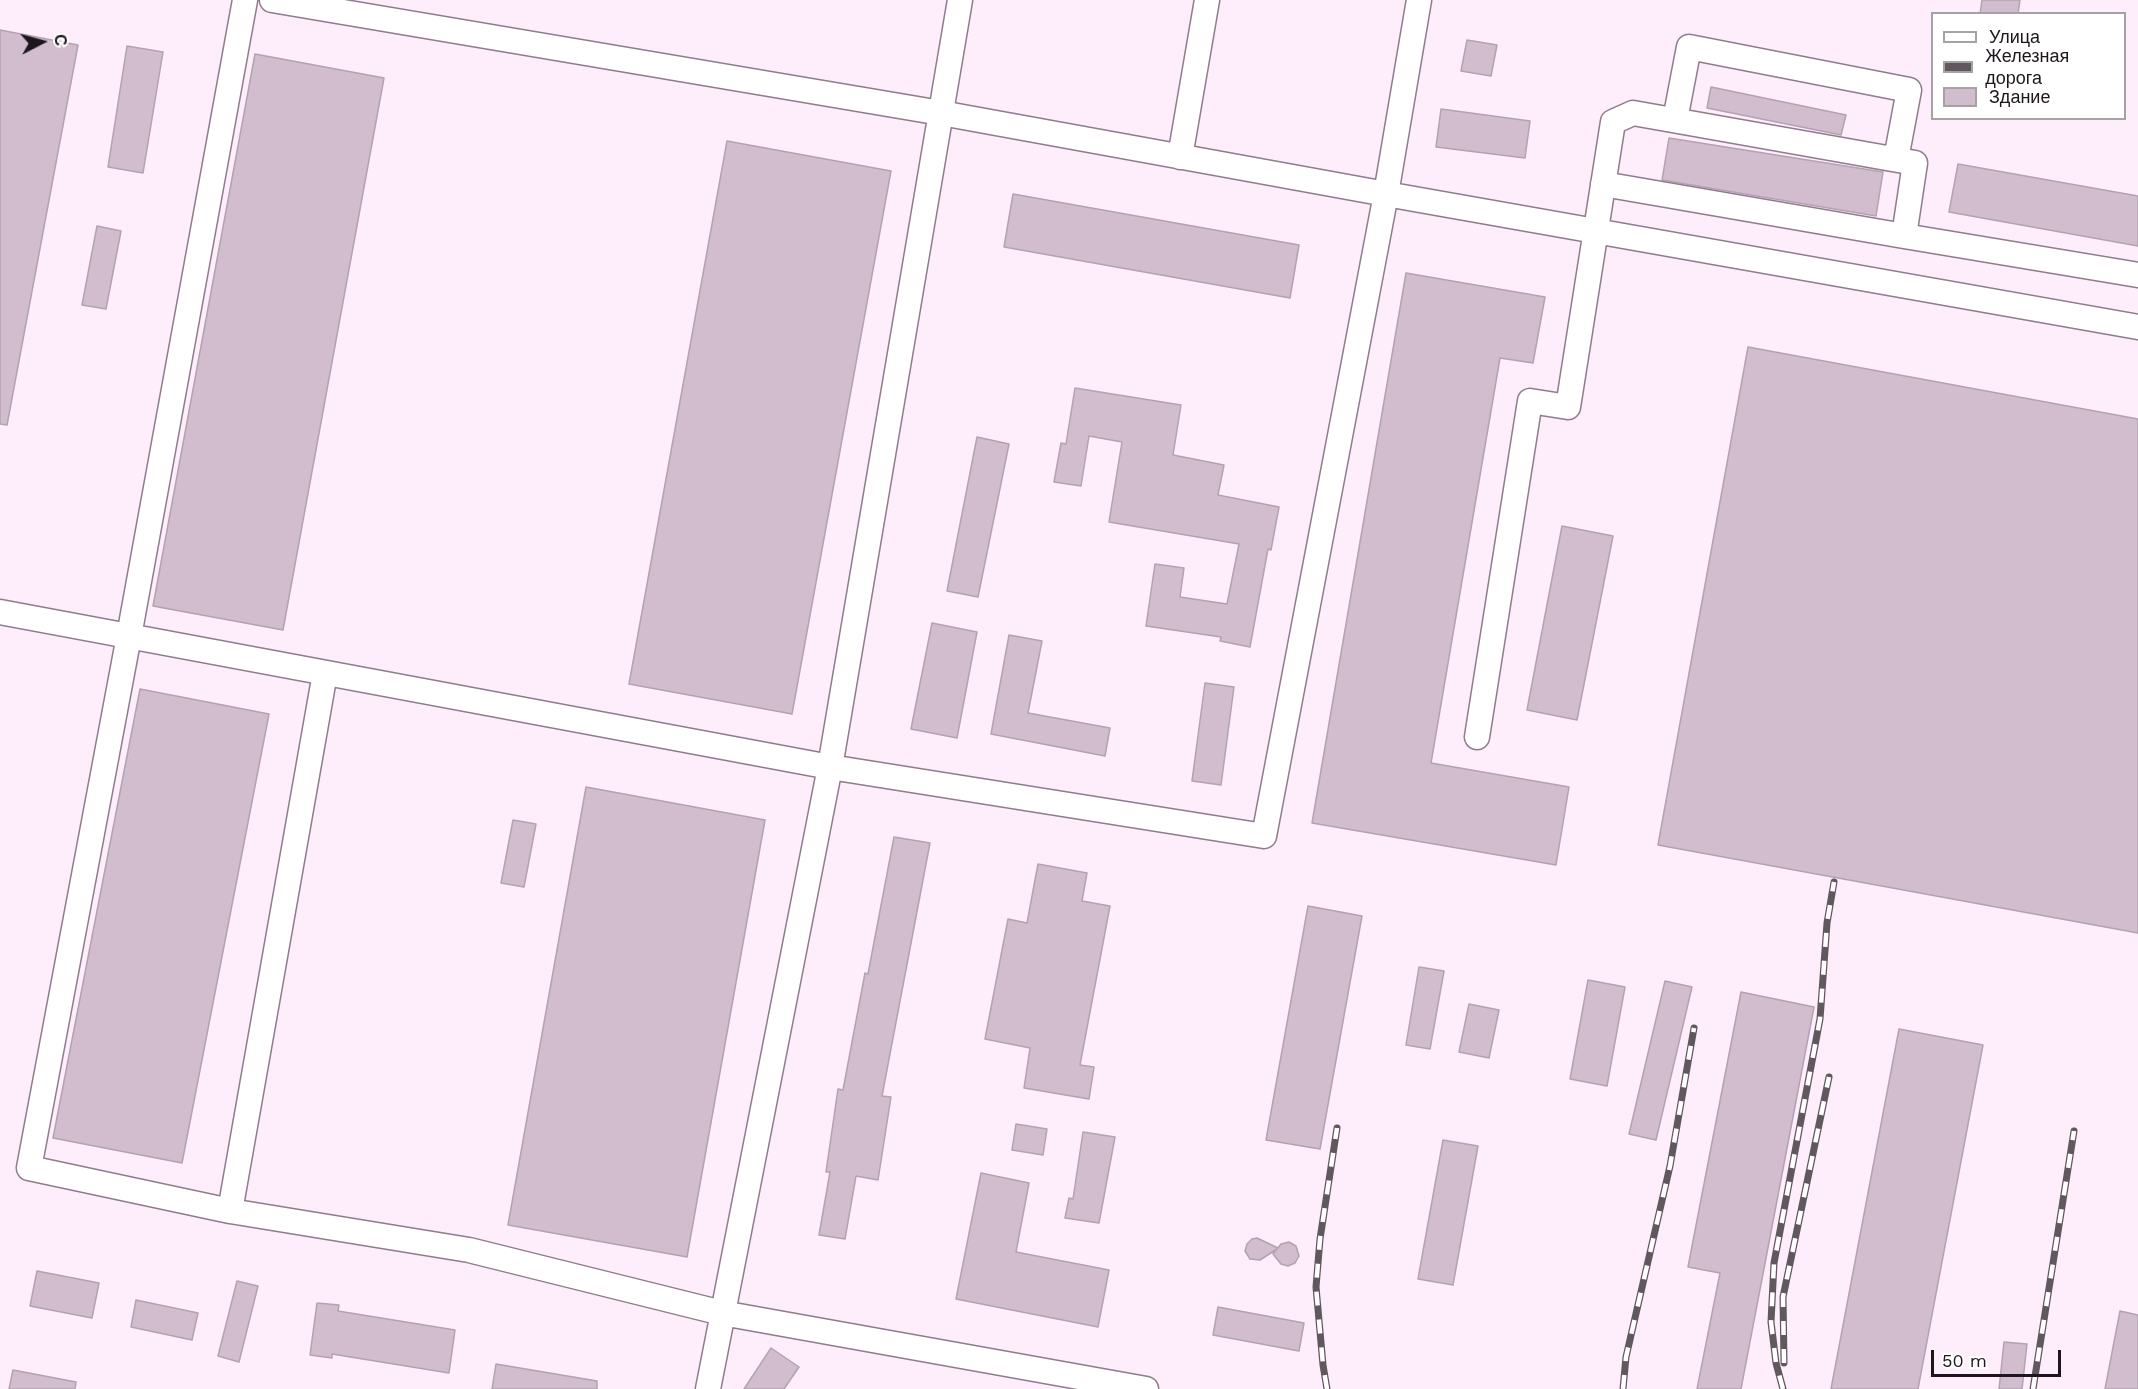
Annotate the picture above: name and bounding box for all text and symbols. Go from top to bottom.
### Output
north arrow [12,12,72,72]
legend [1931,12,2126,120]
text: Улица [1989,26,2040,47]
text: С [50,33,70,47]
text: Железная дорога [1985,45,2069,88]
text: Здание [1989,86,2050,107]
scale bar [1934,1338,2064,1376]
text: 50 m [1942,1350,1987,1371]

